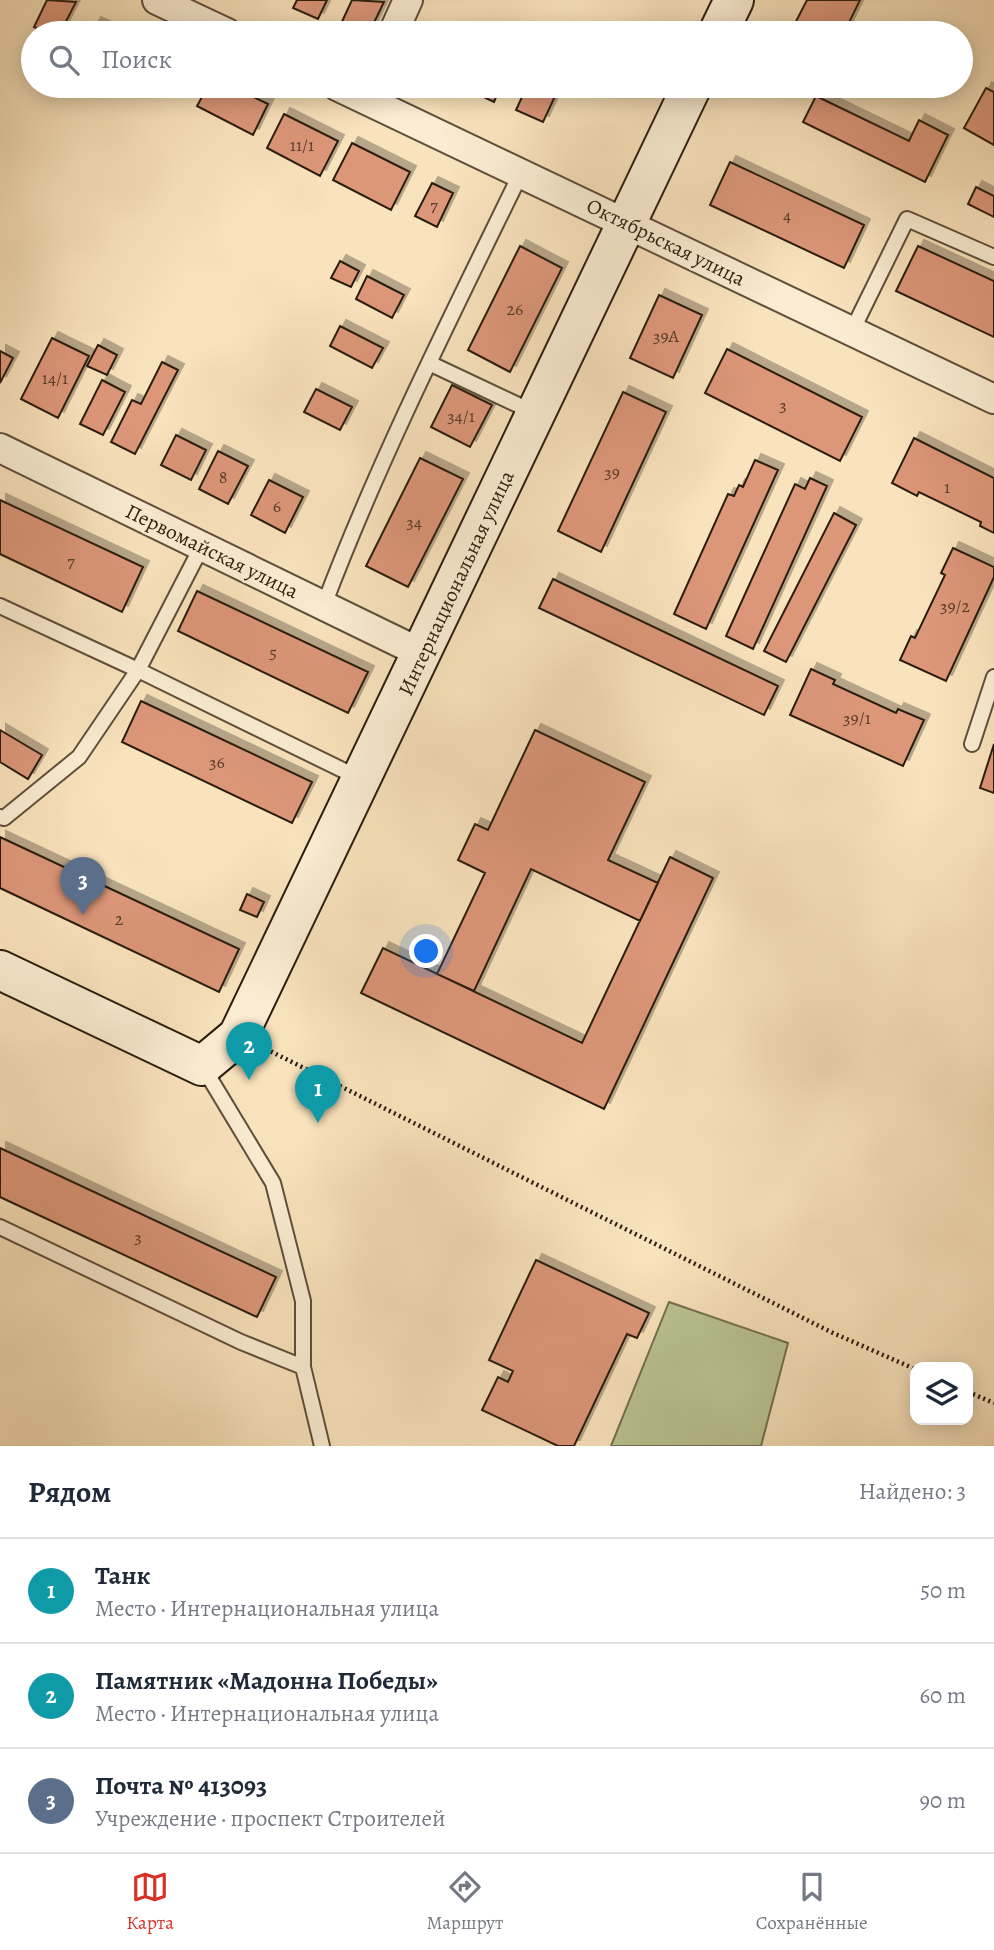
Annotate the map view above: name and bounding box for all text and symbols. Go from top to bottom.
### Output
search box [21,21,973,98]
icon: search [45,41,83,79]
text: Поиск [101,42,172,77]
house number: 11/1 [290,133,314,157]
street label: Октябрьская улица [582,191,750,293]
house number: 7 [430,193,438,217]
house number: 4 [783,203,791,227]
house number: 26 [507,297,523,321]
house number: 39А [653,324,680,348]
house number: 14/1 [42,366,68,390]
house number: 3 [779,393,787,417]
house number: 34/1 [447,404,475,428]
house number: 39 [604,460,620,484]
house number: 8 [219,465,227,489]
street label: Интернациональная улица [391,465,521,700]
house number: 1 [944,475,950,499]
house number: 6 [273,494,281,518]
street label: Первомайская улица [121,497,303,605]
house number: 34 [406,510,422,534]
house number: 7 [67,549,75,573]
house number: 39/2 [940,594,971,618]
house number: 5 [269,640,277,664]
house number: 39/1 [843,706,871,730]
house number: 36 [209,750,225,774]
pin: 3 [60,857,106,915]
house number: 2 [115,907,124,931]
your location [409,934,443,968]
pin: 2 [226,1022,272,1080]
pin: 1 [295,1065,341,1123]
house number: 3 [134,1225,142,1249]
map controls [910,1362,973,1425]
button: layers [910,1362,973,1425]
text: Рядом [28,1472,111,1512]
text: Найдено: 3 [859,1476,966,1507]
text: Танк [95,1558,151,1593]
text: 1 [47,1575,55,1606]
text: 50 m [920,1575,966,1606]
text: Место · Интернациональная улица [95,1593,439,1624]
text: Памятник «Мадонна Победы» [95,1663,438,1698]
text: 2 [45,1680,57,1711]
text: 60 m [919,1680,966,1711]
text: Место · Интернациональная улица [95,1698,439,1729]
text: Почта № 413093 [95,1768,267,1803]
text: 3 [46,1785,56,1816]
text: 90 m [920,1785,966,1816]
text: Учреждение · проспект Строителей [95,1803,446,1834]
tab: Карта [126,1868,174,1936]
tab: Маршрут [426,1868,503,1936]
tab: Сохранённые [756,1868,868,1936]

